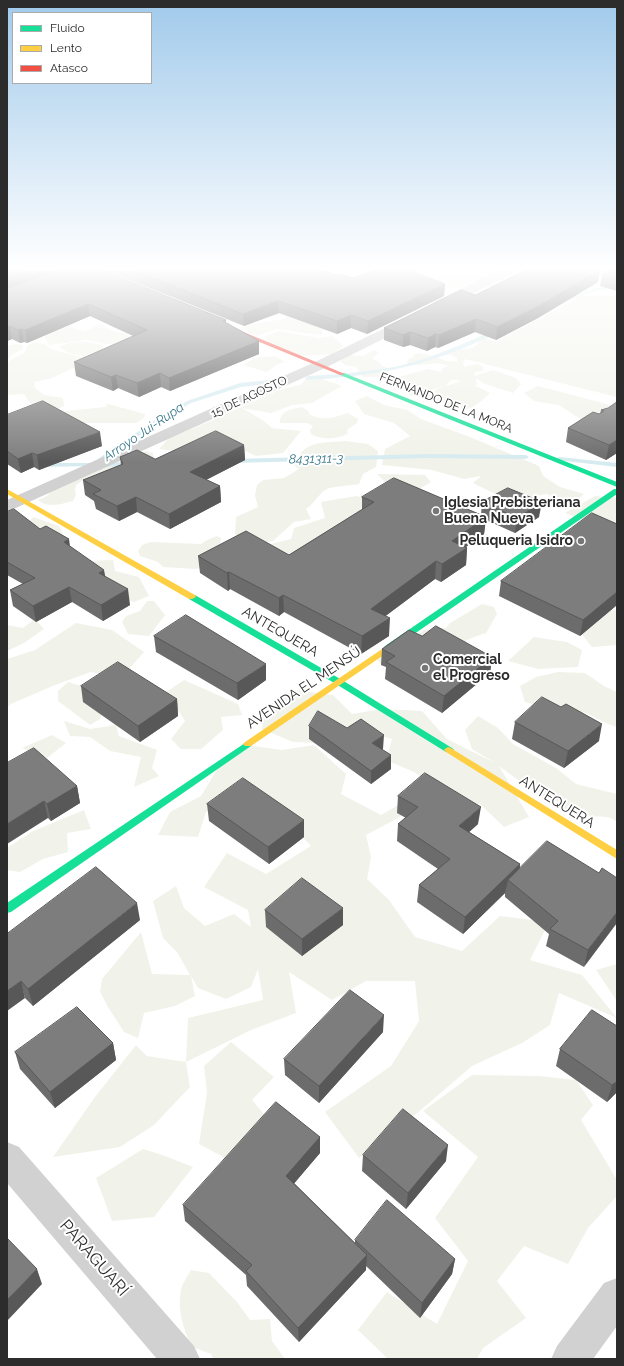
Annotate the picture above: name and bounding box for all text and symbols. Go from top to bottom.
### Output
legend [12,12,152,84]
text: Fluido [50,21,85,35]
text: Lento [50,41,82,55]
text: Atasco [50,61,88,75]
street label: FERNANDO DE LA MORA [377,370,515,436]
street label: 15 DE AGOSTO [209,373,289,421]
water label: Arroyo Jui-Rupa [101,399,187,465]
water label: 8431311-3 [288,451,344,467]
place label: Iglesia Prebisteriana Buena Nueva [444,495,580,528]
marker: Iglesia Prebisteriana Buena Nueva [431,506,441,516]
place label: Peluqueria Isidro [459,533,573,549]
marker: Peluqueria Isidro [576,536,586,546]
street label: ANTEQUERA [239,603,321,661]
street label: AVENIDA EL MENSÚ [244,643,364,733]
place label: Comercial el Progreso [433,652,510,684]
marker: Comercial el Progreso [420,663,430,673]
street label: ANTEQUERA [516,772,598,832]
street label: PARAGUARÍ [55,1216,133,1300]

